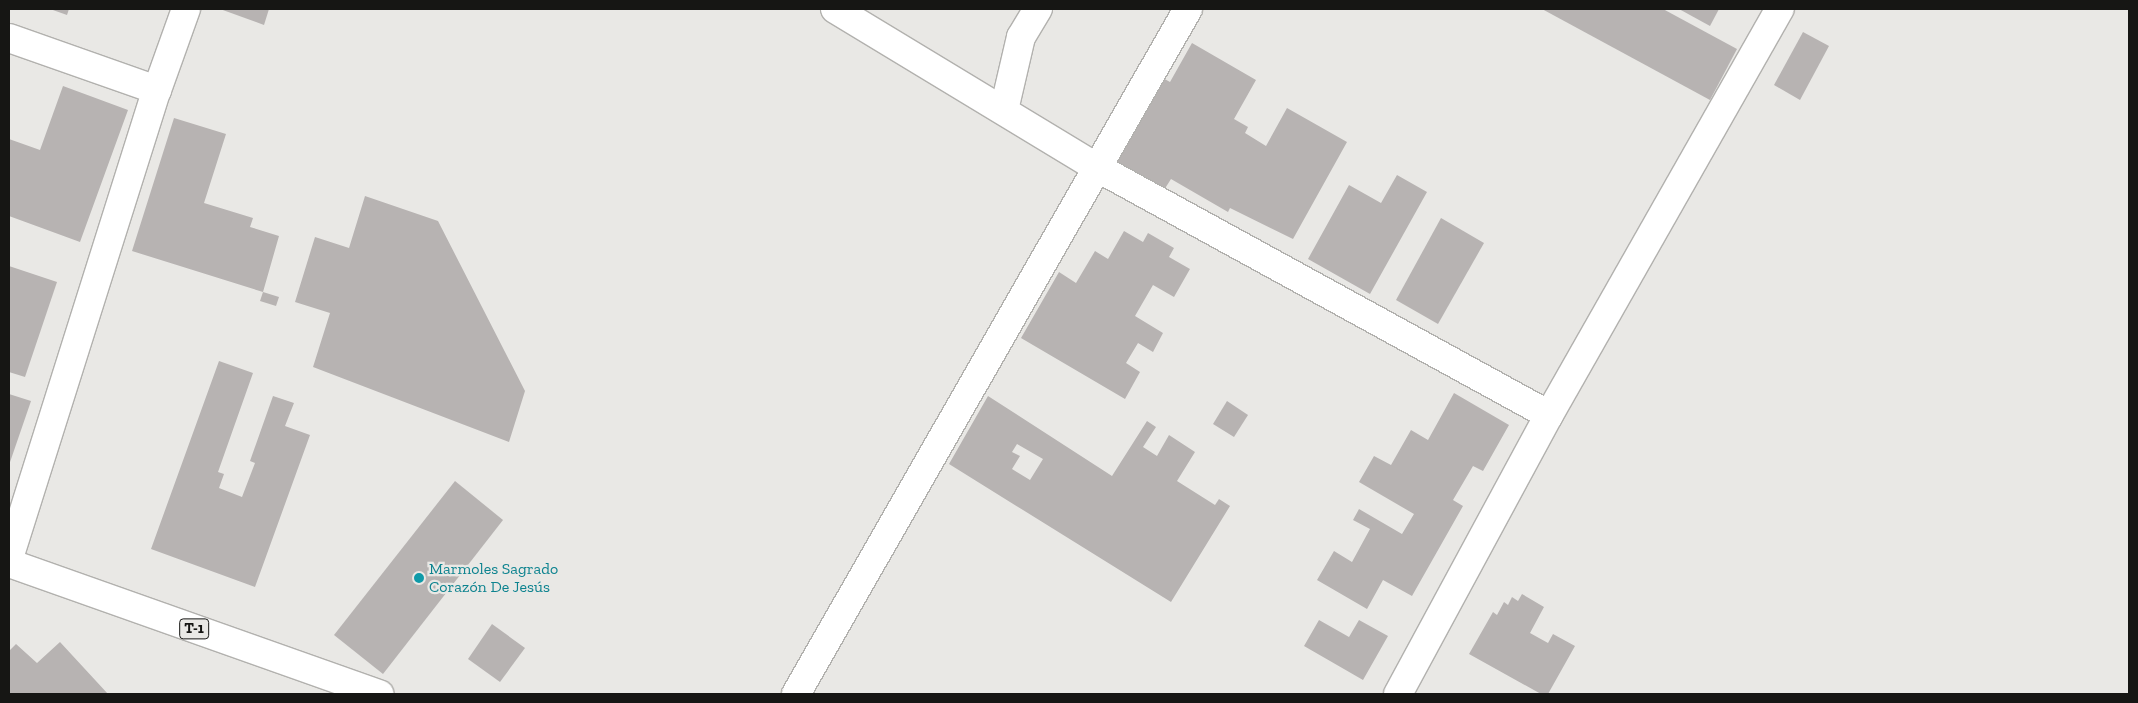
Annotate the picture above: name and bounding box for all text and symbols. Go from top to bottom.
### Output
place label: Marmoles Sagrado Corazón De Jesús [429,559,558,597]
marker: Marmoles Sagrado Corazón De Jesús [413,572,425,584]
road number: T-1 [179,616,209,642]

